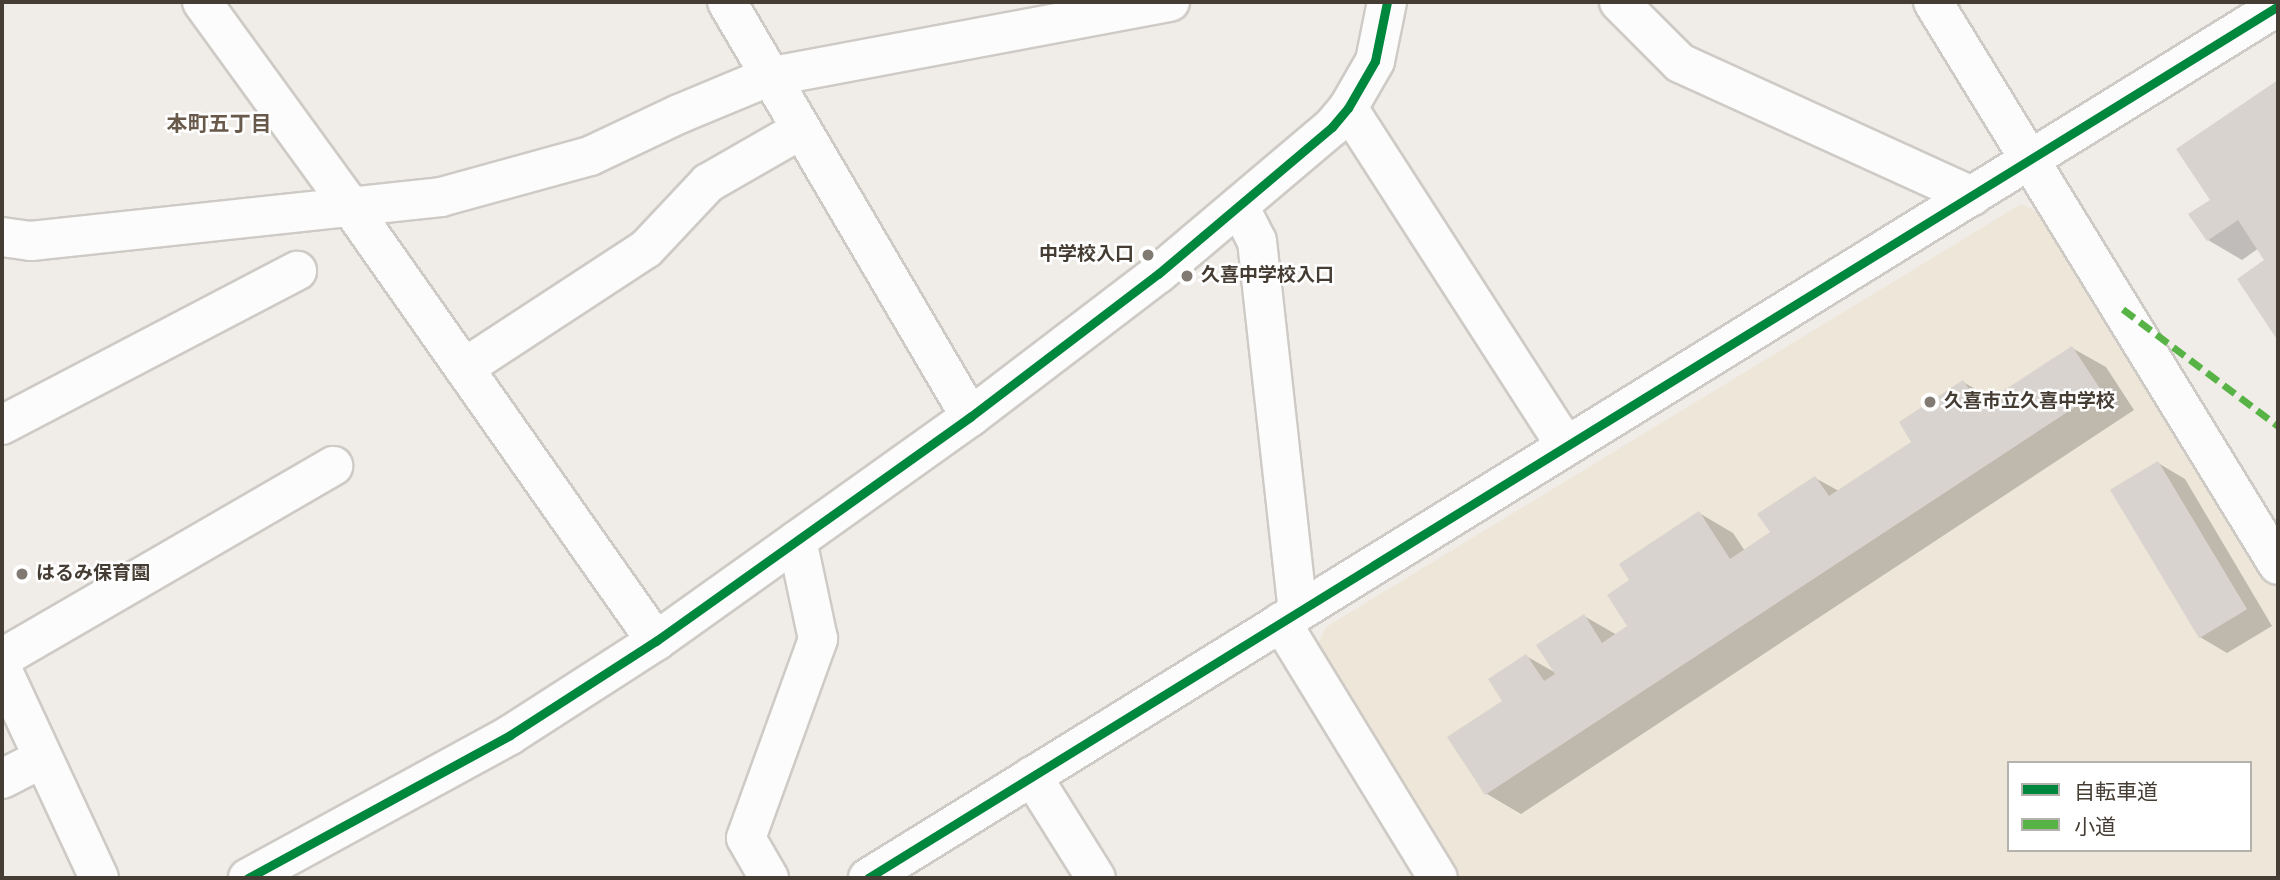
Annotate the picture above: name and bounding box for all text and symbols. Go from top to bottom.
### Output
district label: 本町五丁目 [167,112,271,138]
place label: 中学校入口 [1039,244,1134,266]
marker: 中学校入口 [1140,247,1156,263]
place label: 久喜中学校入口 [1201,265,1334,287]
marker: 久喜中学校入口 [1179,268,1195,284]
place label: 久喜市立久喜中学校 [1944,391,2115,413]
marker: 久喜市立久喜中学校 [1922,394,1938,410]
place label: はるみ保育園 [36,563,150,585]
marker: はるみ保育園 [14,566,30,582]
legend [2007,761,2252,852]
text: 自転車道 [2074,780,2158,805]
text: 小道 [2074,815,2116,840]

